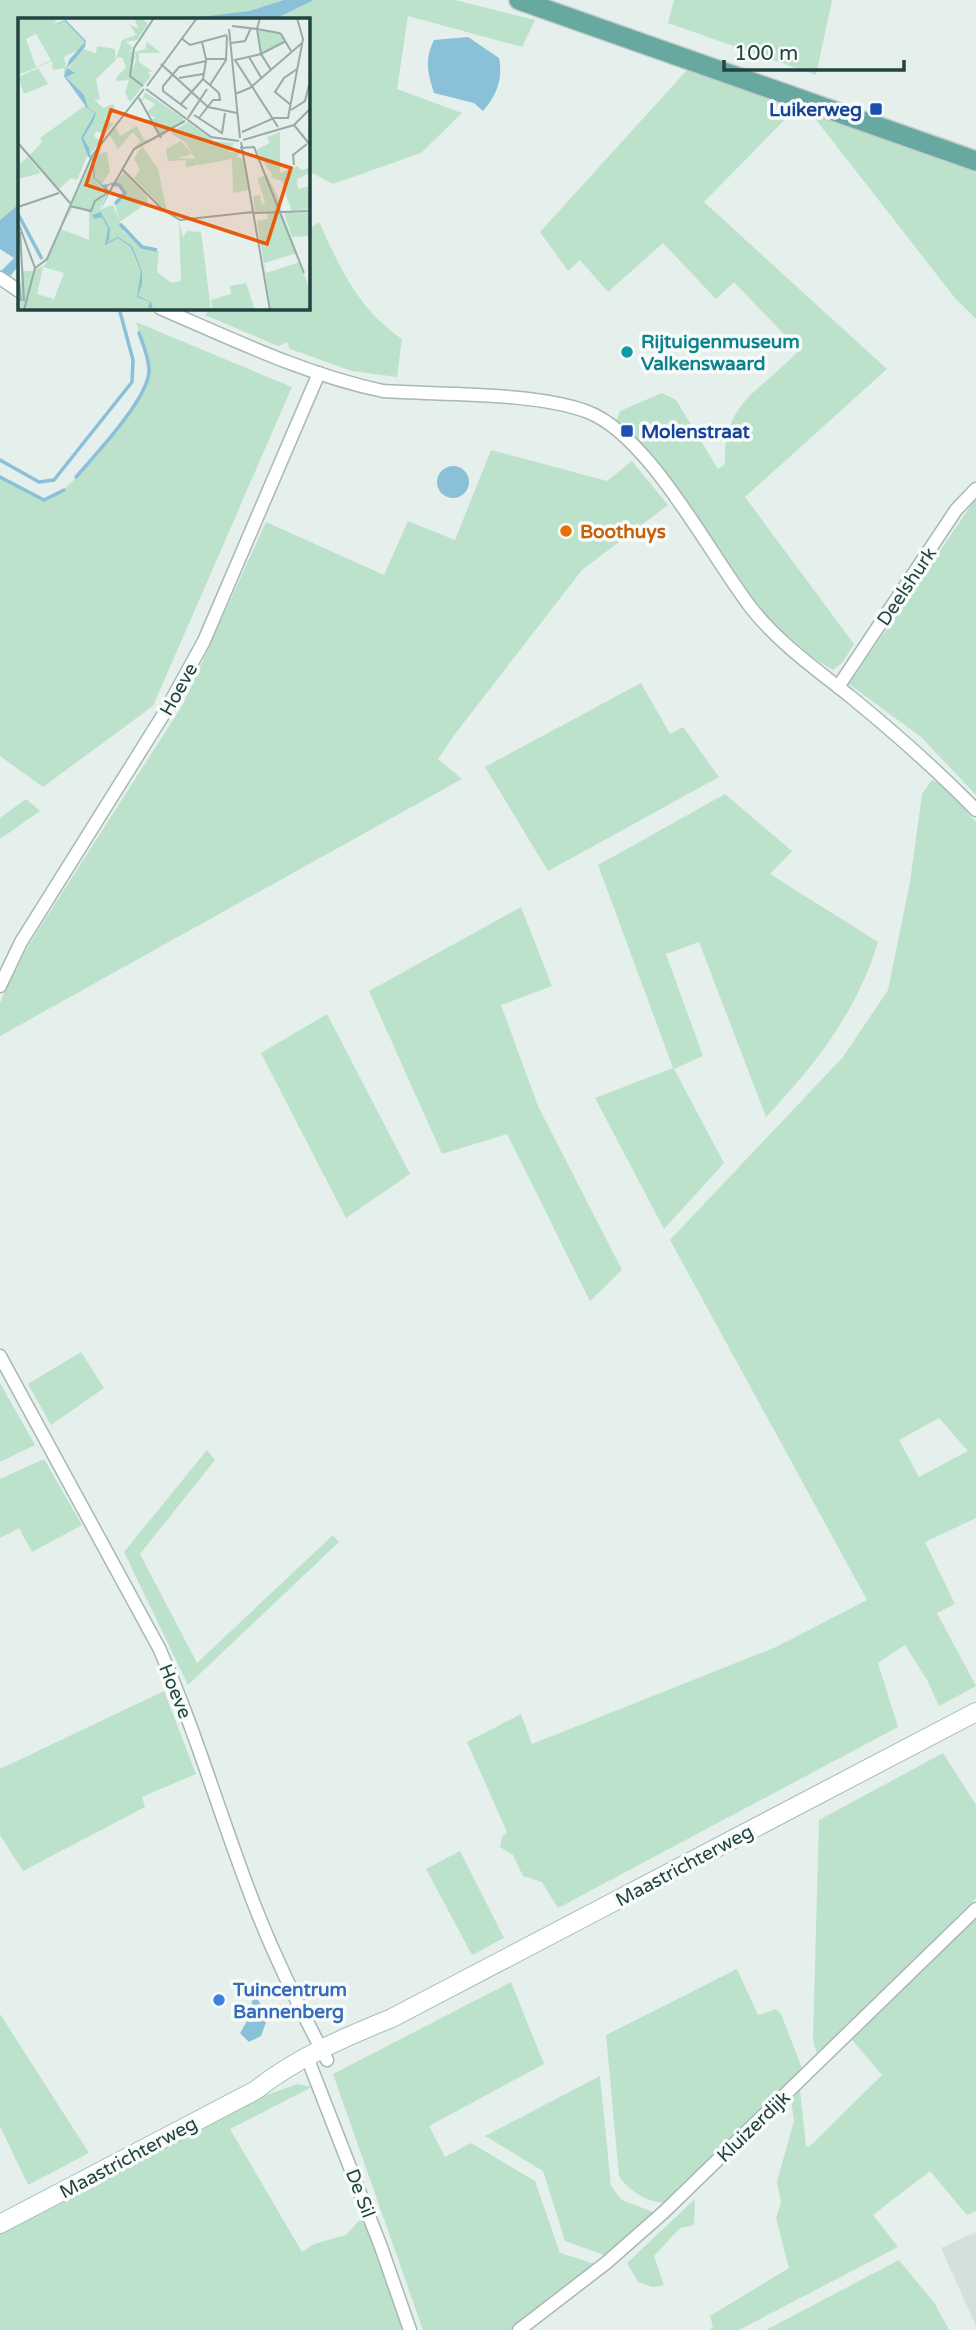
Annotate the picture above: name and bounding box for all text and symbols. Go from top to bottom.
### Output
inset map [18,18,310,310]
scale bar [724,28,904,72]
text: 100 m [734,41,798,66]
place label: Luikerweg [769,99,862,122]
marker: Luikerweg [868,101,884,117]
place label: Rijtuigenmuseum Valkenswaard [641,331,800,375]
marker: Rijtuigenmuseum Valkenswaard [619,344,635,360]
place label: Molenstraat [641,421,750,443]
marker: Molenstraat [619,423,635,439]
place label: Boothuys [580,521,666,544]
marker: Boothuys [558,523,574,539]
street label: Deelshurk [873,543,941,630]
street label: Hoeve [155,659,202,720]
street label: Hoeve [154,1661,196,1722]
street label: Maastrichterweg [612,1820,757,1911]
place label: Tuincentrum Bannenberg [232,1979,347,2024]
marker: Tuincentrum Bannenberg [211,1992,227,2008]
street label: Kluizerdijk [713,2087,795,2167]
street label: Maastrichterweg [56,2112,201,2203]
street label: De Sil [341,2166,379,2221]

